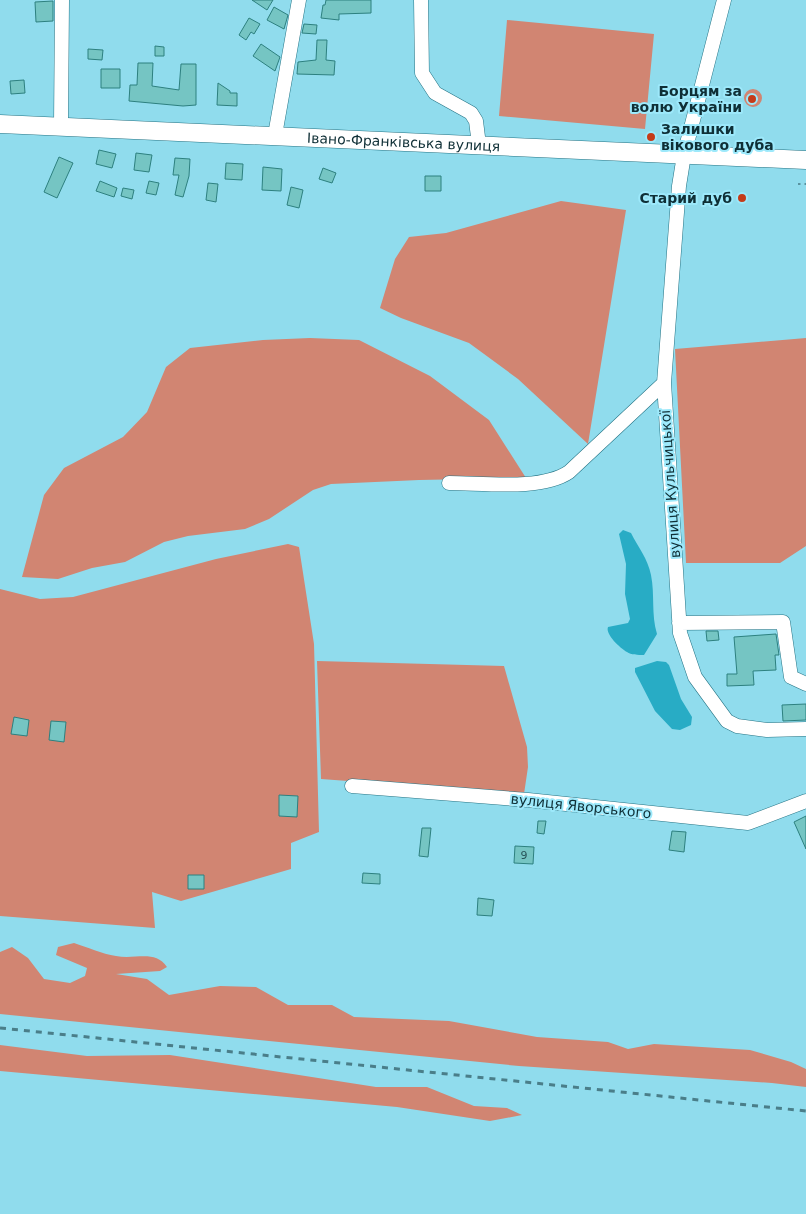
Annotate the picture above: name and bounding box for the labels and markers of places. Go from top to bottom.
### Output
place label: Борцям за волю України [631,83,742,115]
marker: Борцям за волю України [746,93,758,105]
place label: Залишки вікового дуба [661,121,774,153]
marker: Залишки вікового дуба [645,131,657,143]
place label: Старий дуб [639,190,732,206]
marker: Старий дуб [736,192,748,204]

